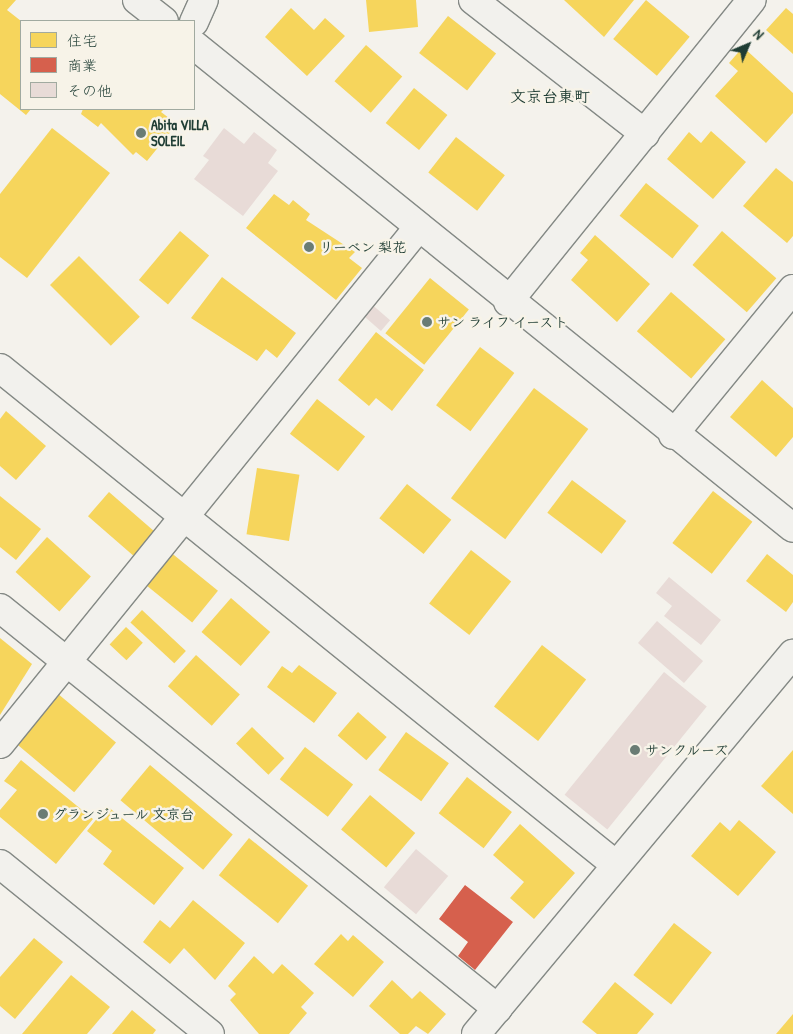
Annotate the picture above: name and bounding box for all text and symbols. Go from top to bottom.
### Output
legend [20,20,195,110]
north arrow [723,20,773,70]
text: N [750,25,768,43]
text: 住宅 [67,30,97,51]
text: 商業 [67,55,97,76]
text: その他 [67,80,112,101]
district label: 文京台東町 [510,86,590,106]
place label: Abita VILLA SOLEIL [151,117,209,150]
marker: Abita VILLA SOLEIL [135,127,147,139]
place label: リーベン 梨花 [319,239,406,255]
marker: リーベン 梨花 [303,241,315,253]
place label: サン ライフ イースト [437,314,568,330]
marker: サン ライフ イースト [421,316,433,328]
place label: サンクルーズ [645,742,730,758]
marker: サンクルーズ [629,744,641,756]
place label: グランジュール 文京台 [53,806,196,822]
marker: グランジュール 文京台 [37,808,49,820]

